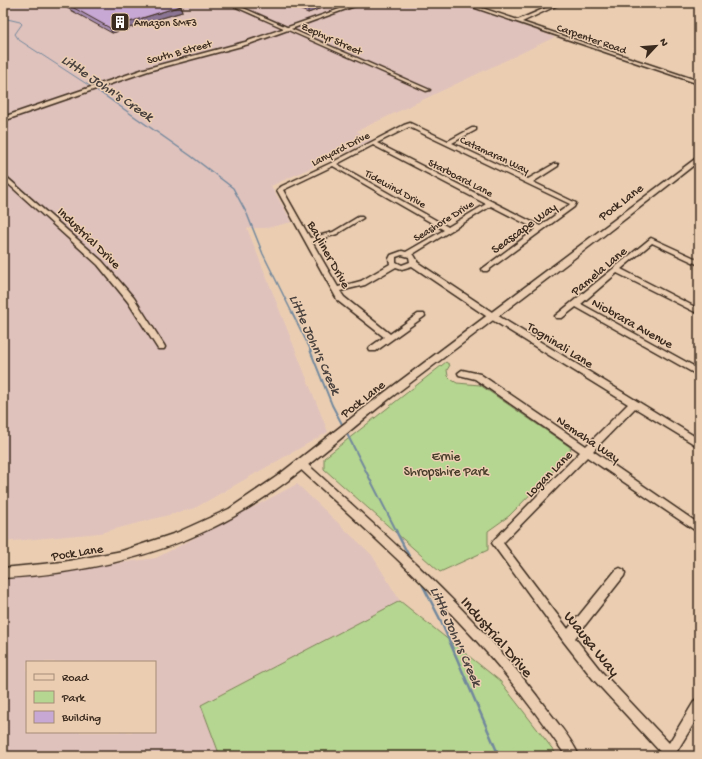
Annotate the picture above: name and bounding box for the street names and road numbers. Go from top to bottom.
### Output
street label: Zephyr Street [299,21,365,59]
street label: Carpenter Road [555,22,629,58]
street label: South B Street [146,38,215,67]
street label: Lanyard Drive [310,130,372,170]
street label: Catamaran Way [457,134,531,177]
street label: Starboard Lane [426,157,495,200]
street label: Tidewind Drive [362,168,428,212]
street label: Pock Lane [595,181,647,225]
street label: Seashore Drive [412,198,477,245]
street label: Seascape Way [489,200,561,258]
street label: Industrial Drive [54,205,123,273]
street label: Bayliner Drive [303,218,353,292]
street label: Pamela Lane [568,244,631,300]
street label: Niobrara Avenue [588,296,675,353]
street label: Togninali Lane [523,319,596,373]
street label: Pock Lane [338,378,389,423]
street label: Nemaha Way [553,413,623,467]
street label: Logan Lane [523,448,577,501]
street label: Pock Lane [50,542,105,565]
street label: Industrial Drive [455,594,536,683]
street label: Wausa Way [558,609,623,682]

